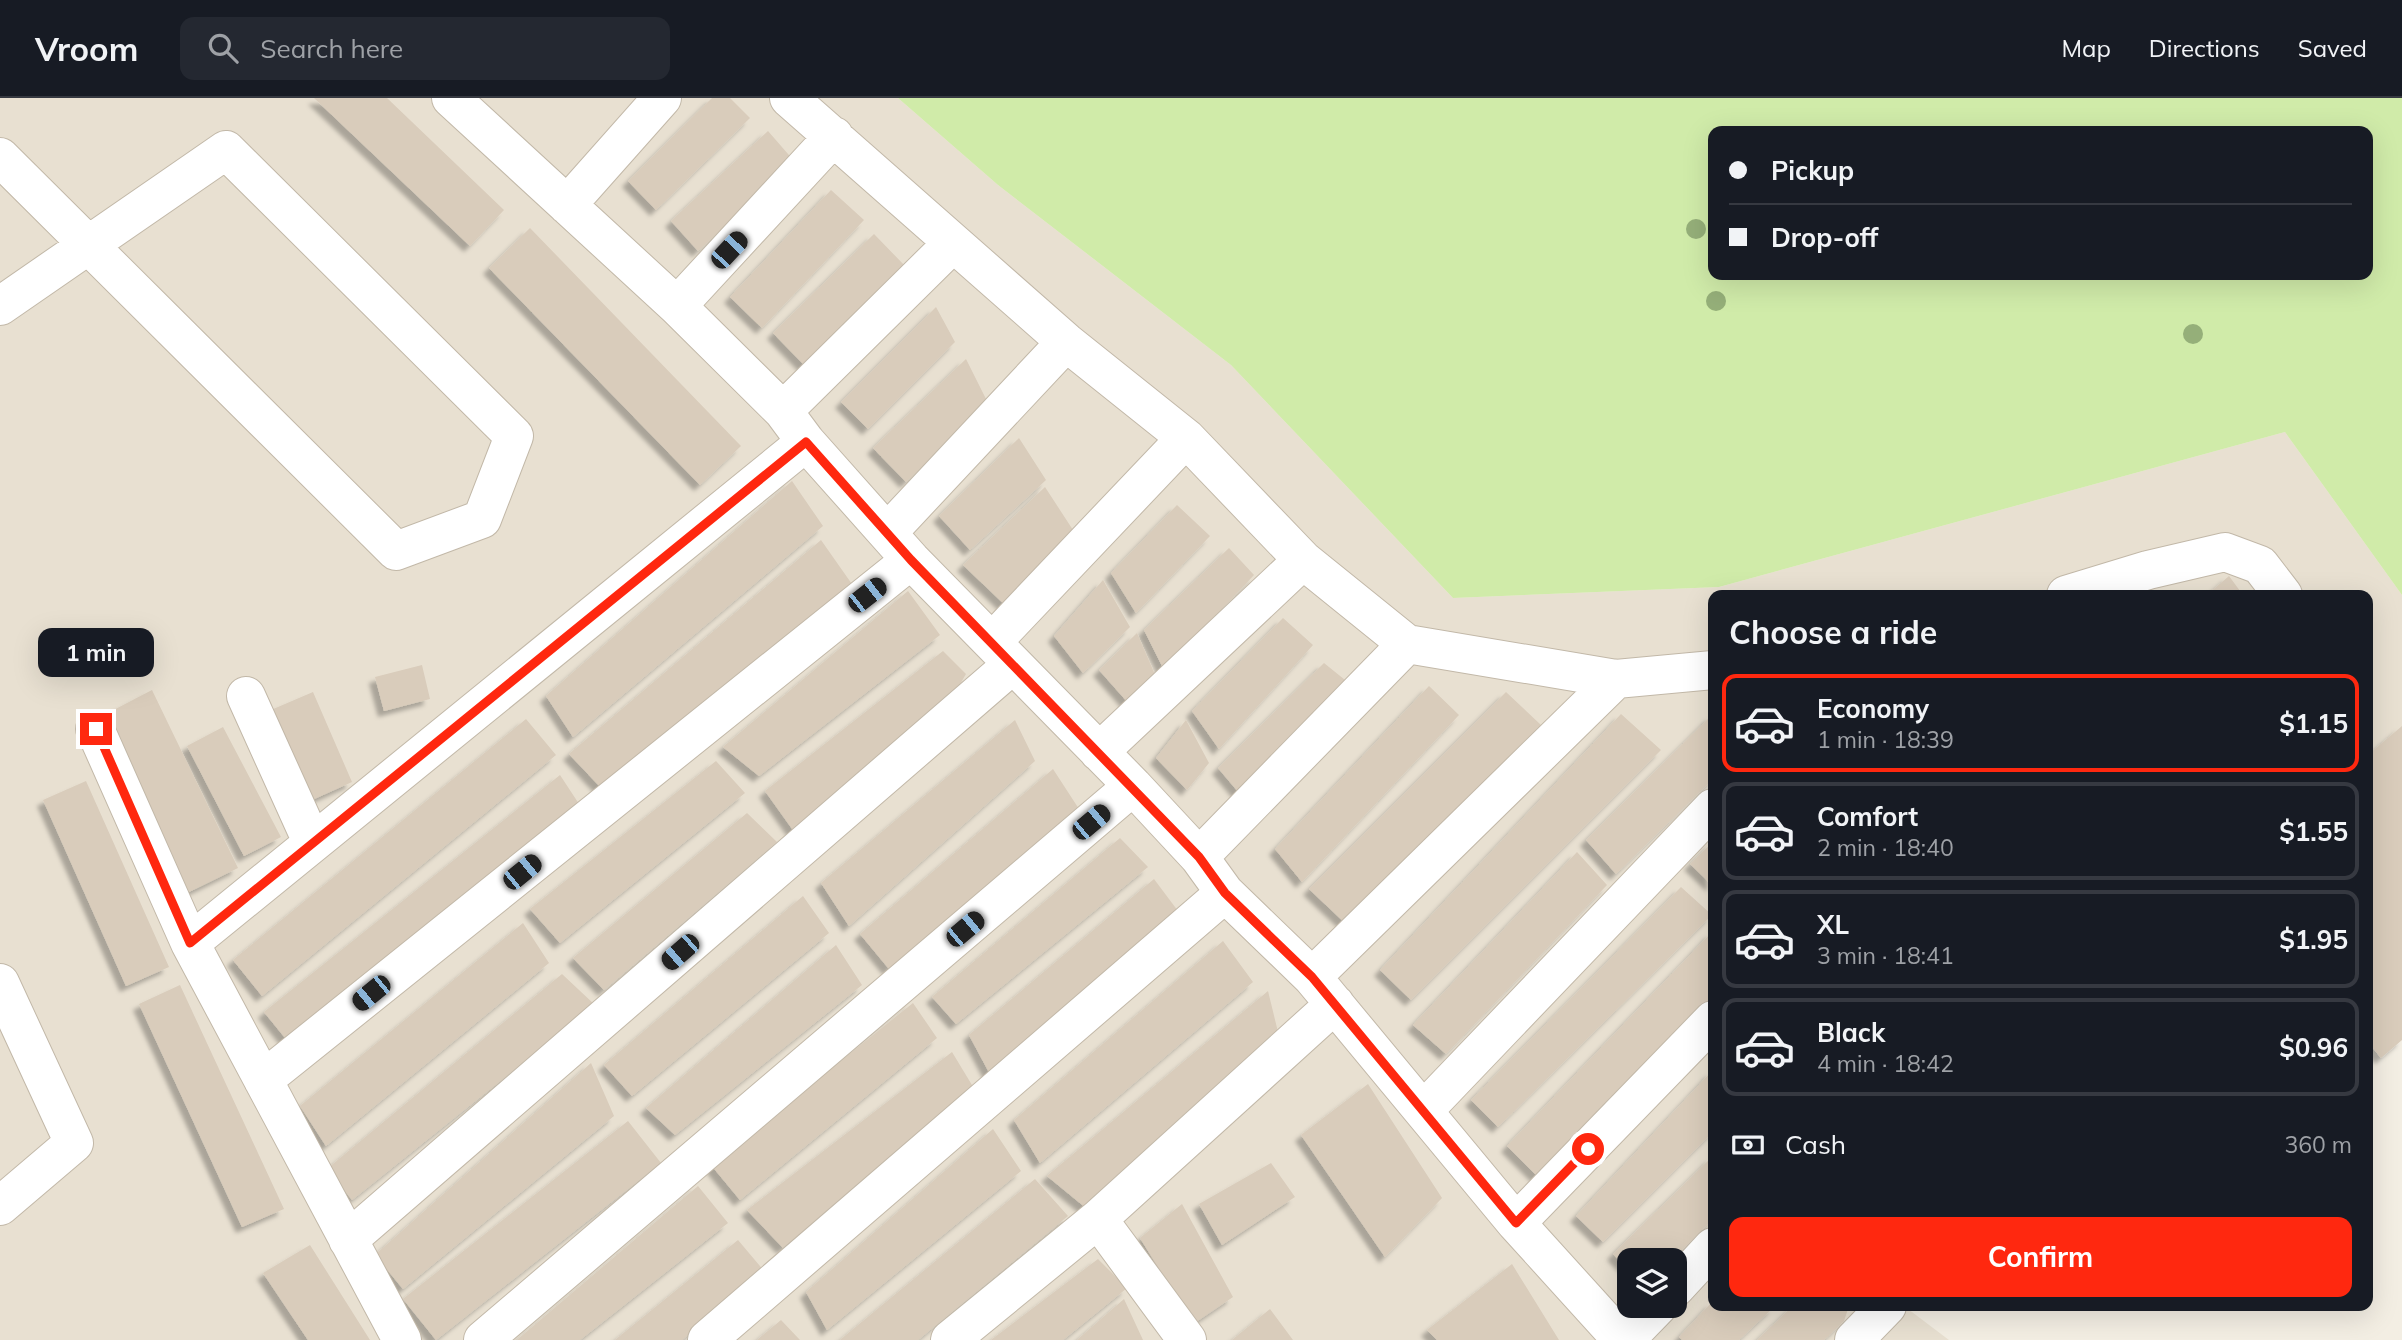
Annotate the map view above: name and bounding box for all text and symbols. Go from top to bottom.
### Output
search box [180,17,670,80]
text: Vroom [35,28,138,69]
icon: search [204,29,242,67]
text: Search here [260,32,403,65]
text: Map [2061,33,2111,63]
text: Directions [2149,33,2260,63]
text: Saved [2298,33,2367,63]
text: Pickup [1771,154,1854,187]
text: Drop-off [1771,221,1878,254]
car [707,227,752,273]
car [844,574,891,616]
text: Choose a ride [1729,612,1937,652]
callout: 1 min [38,628,154,676]
text: 1 min [66,638,126,667]
icon: car [1733,692,1796,755]
text: Economy [1817,692,1929,725]
text: $1.15 [2279,707,2348,740]
route end [80,713,112,745]
text: 1 min · 18:39 [1817,725,1954,754]
car [1069,800,1114,844]
icon: car [1733,800,1796,863]
text: Comfort [1817,800,1918,833]
text: $1.55 [2279,815,2348,848]
text: 2 min · 18:40 [1817,833,1954,862]
car [500,851,545,893]
car [943,907,988,951]
icon: car [1733,908,1796,971]
text: XL [1817,908,1849,941]
text: $1.95 [2279,923,2348,956]
car [658,930,703,974]
text: 3 min · 18:41 [1817,941,1954,970]
car [349,972,394,1014]
icon: car [1733,1016,1796,1079]
text: Black [1817,1016,1885,1049]
text: $0.96 [2279,1031,2348,1064]
text: 4 min · 18:42 [1817,1049,1954,1078]
icon: cash [1729,1126,1767,1164]
text: Cash [1785,1128,1846,1161]
text: 360 m [2284,1130,2352,1159]
route start [1572,1133,1604,1165]
button: Confirm [1729,1217,2352,1297]
map controls [1617,1248,1687,1318]
button: layers [1617,1248,1687,1318]

